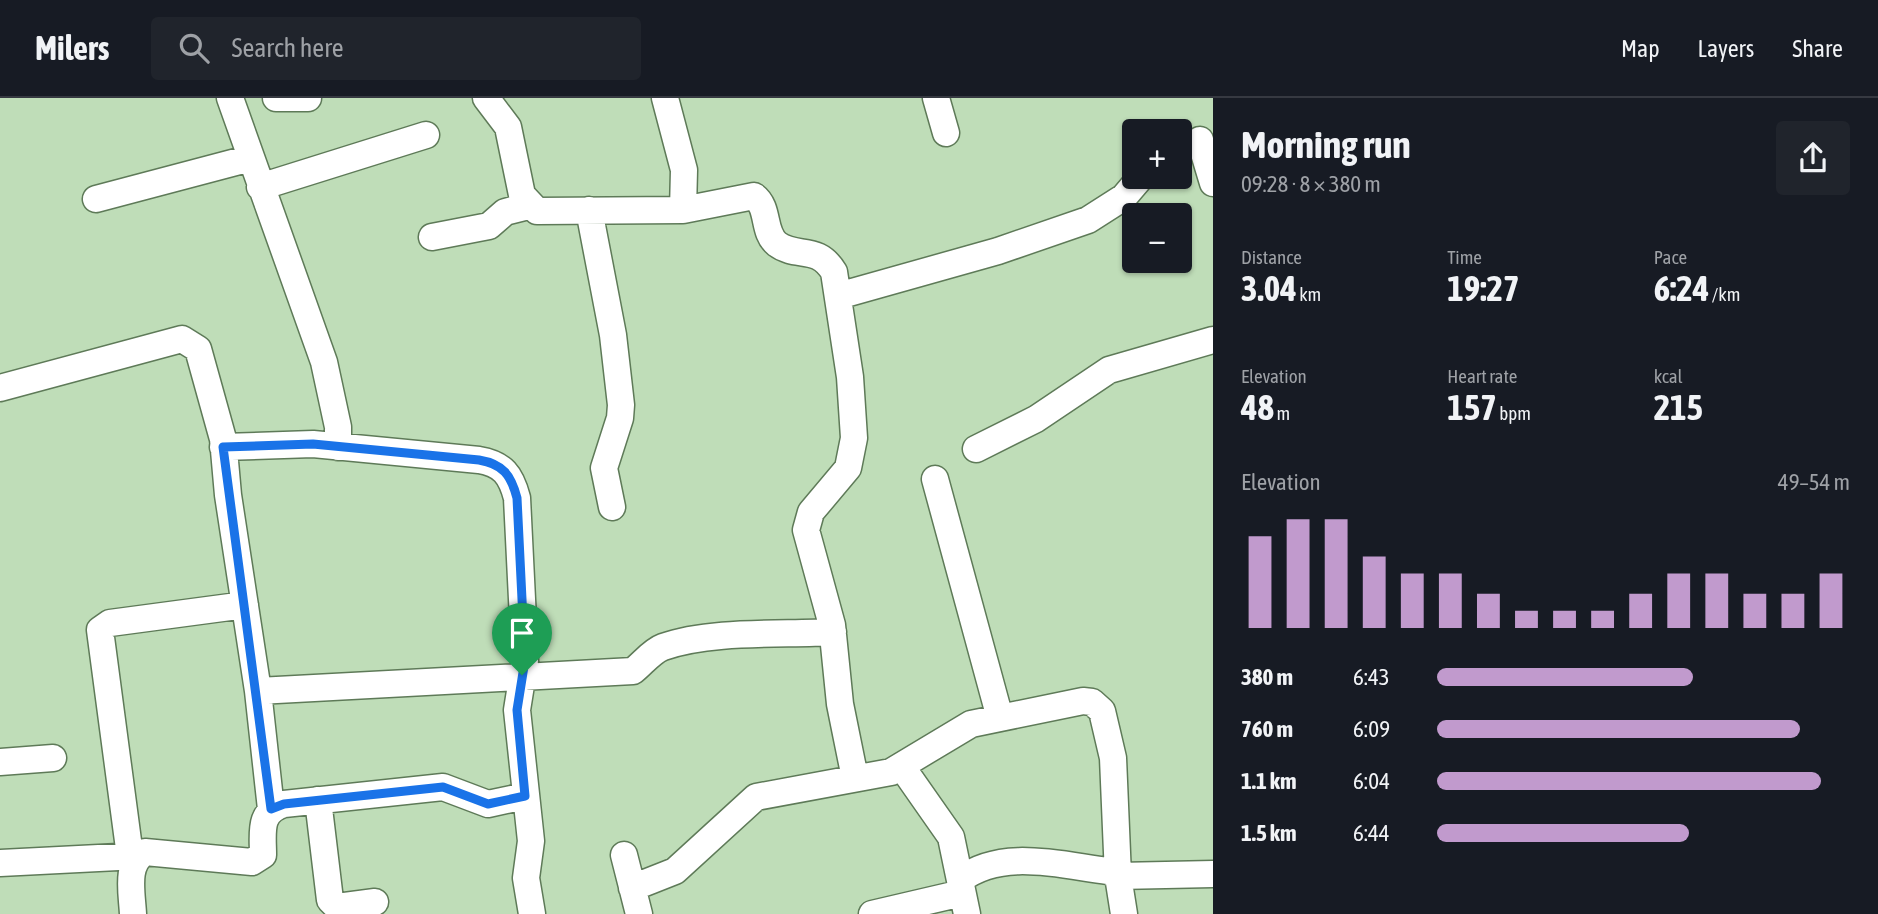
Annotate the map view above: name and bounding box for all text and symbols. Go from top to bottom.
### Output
search box [151,17,641,80]
text: Milers [35,29,109,67]
icon: search [175,29,213,67]
text: Search here [231,33,344,63]
text: Map [1621,35,1660,62]
text: Layers [1698,35,1754,62]
text: Share [1792,35,1843,62]
map controls [1122,119,1192,273]
button: + [1122,119,1192,189]
button: share [1776,121,1850,195]
text: Morning run [1241,123,1411,166]
text: 09:28 · 8 × 380 m [1241,171,1381,197]
button: − [1122,203,1192,273]
text: Distance [1241,246,1302,268]
text: Time [1447,246,1482,268]
text: Pace [1654,246,1687,268]
text: 3.04 [1241,268,1297,308]
text: 19:27 [1447,268,1519,308]
text: 6:24 [1654,268,1709,308]
text: km [1297,283,1321,305]
text: /km [1709,283,1740,305]
text: Elevation [1241,365,1307,387]
text: Heart rate [1447,365,1517,387]
text: kcal [1654,365,1683,387]
text: 48 [1241,387,1274,427]
text: 157 [1447,387,1497,427]
text: 215 [1654,387,1703,427]
text: m [1274,402,1290,424]
text: bpm [1497,402,1531,424]
text: Elevation [1241,469,1321,495]
text: 49–54 m [1778,469,1850,495]
pin [492,603,552,675]
icon: arrive [503,614,541,652]
text: 380 m [1241,664,1293,690]
text: 6:43 [1353,664,1390,690]
text: 760 m [1241,716,1293,742]
text: 6:09 [1353,716,1390,742]
text: 1.1 km [1241,768,1297,794]
text: 6:04 [1353,768,1390,794]
text: 1.5 km [1241,820,1297,846]
text: 6:44 [1353,820,1390,846]

